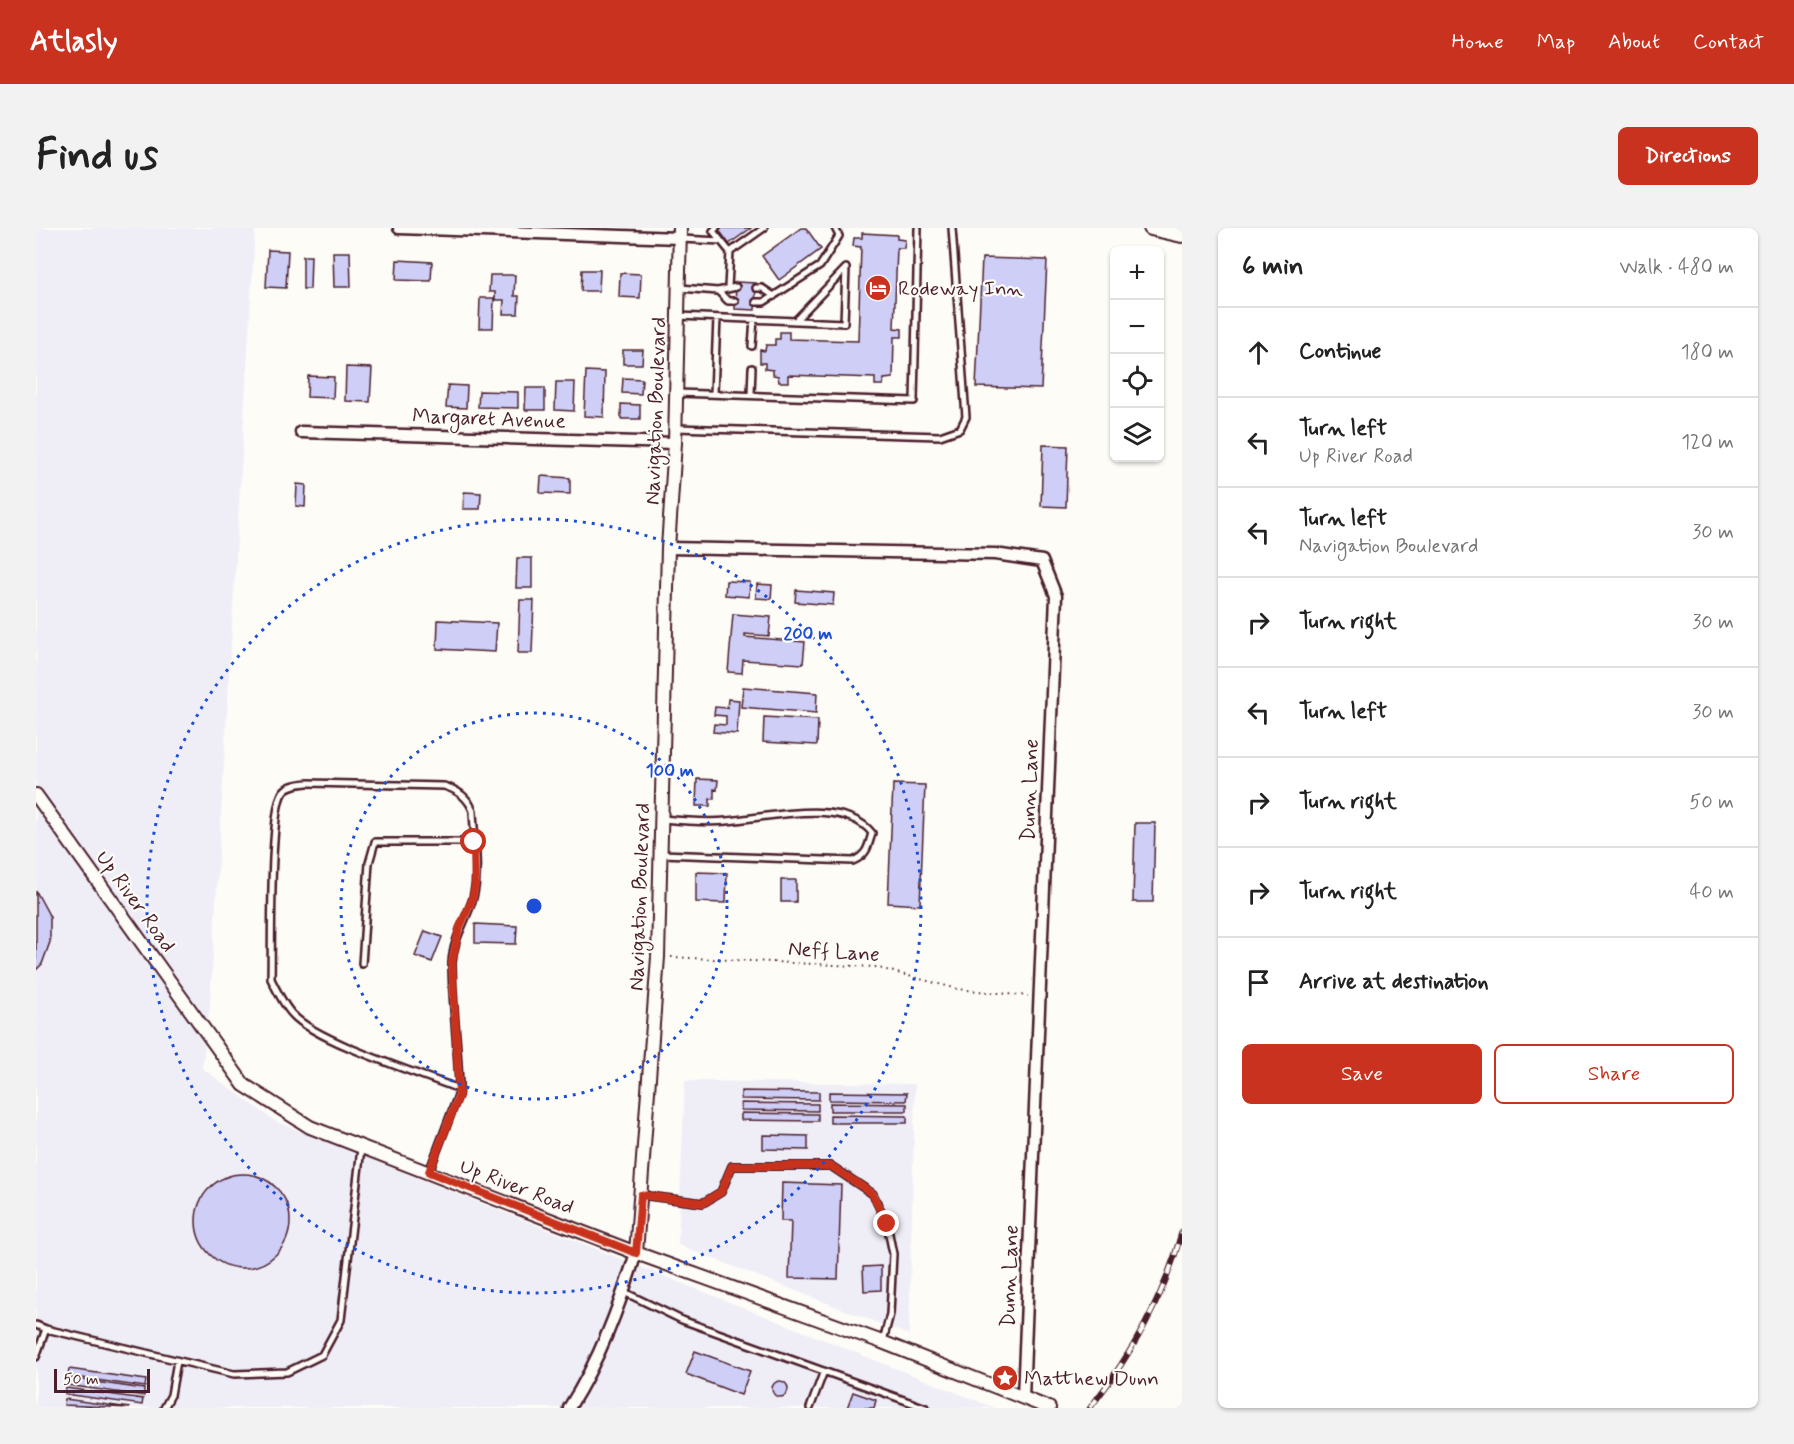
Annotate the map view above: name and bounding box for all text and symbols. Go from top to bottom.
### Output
text: Atlasly [30,24,118,61]
text: Home [1452,28,1504,56]
text: Map [1537,28,1575,56]
text: About [1608,28,1660,56]
text: Contact [1693,28,1764,56]
button: Directions [1618,127,1758,185]
text: Find us [36,129,158,184]
map controls [1110,246,1164,462]
button: + [1110,246,1164,300]
text: 6 min [1242,250,1304,284]
text: Walk · 480 m [1619,254,1734,281]
hotel icon: Rodeway Inn [863,273,893,303]
place label: Rodeway Inn [898,275,1023,303]
button: − [1110,300,1164,354]
street label: Navigation Boulevard [639,316,674,506]
icon: ahead [1242,336,1275,369]
text: Continue [1299,338,1381,366]
text: 180 m [1681,339,1734,366]
button: locate [1110,354,1164,408]
street label: Margaret Avenue [412,402,566,437]
button: layers [1110,408,1164,462]
text: Turn left [1299,415,1387,443]
icon: left [1242,426,1275,459]
text: 120 m [1681,429,1734,456]
text: Up River Road [1299,443,1413,470]
text: Turn left [1299,505,1387,533]
icon: left [1242,516,1275,549]
text: 30 m [1692,519,1734,546]
text: Navigation Boulevard [1299,533,1478,560]
icon: right [1242,606,1275,639]
text: Turn right [1299,608,1397,636]
text: 30 m [1692,609,1734,636]
text: 200 m [783,622,833,646]
icon: left [1242,696,1275,729]
text: Turn left [1299,698,1387,726]
text: 30 m [1692,699,1734,726]
street label: Dunn Lane [1014,738,1046,842]
text: 100 m [646,759,694,783]
icon: right [1242,786,1275,819]
text: Turn right [1299,788,1397,816]
text: 50 m [1689,789,1734,816]
street label: Navigation Boulevard [623,802,658,992]
route start [460,828,486,854]
street label: Up River Road [89,845,182,958]
icon: right [1242,876,1275,909]
text: Turn right [1299,878,1397,906]
text: 40 m [1690,879,1734,906]
centre of rings [524,896,544,916]
street label: Neff Lane [787,935,881,969]
icon: arrive [1242,966,1275,999]
text: Arrive at destination [1299,968,1489,996]
button: Save [1242,1044,1482,1104]
button: Share [1494,1044,1734,1104]
street label: Up River Road [456,1152,578,1221]
route end [873,1210,899,1236]
street label: Dunn Lane [994,1224,1026,1328]
place icon: Matthew Dunn [990,1363,1020,1393]
place label: Matthew Dunn [1024,1365,1159,1393]
scale bar [54,1366,150,1394]
text: 50 m [63,1369,99,1390]

